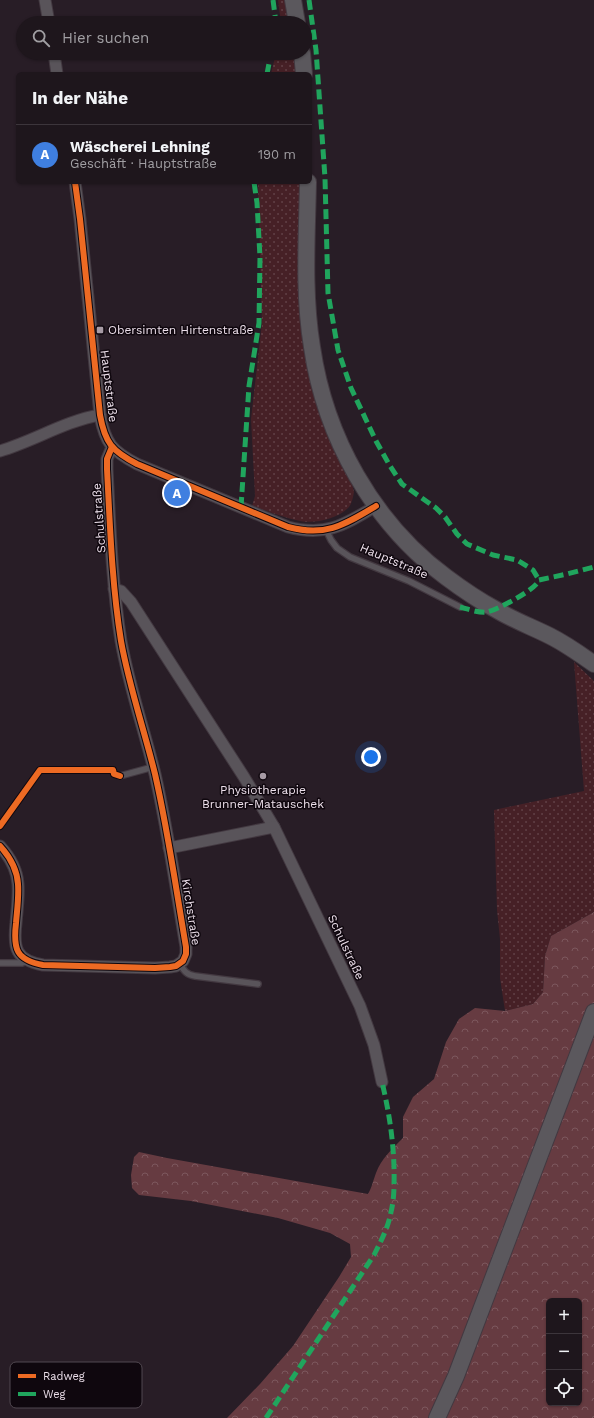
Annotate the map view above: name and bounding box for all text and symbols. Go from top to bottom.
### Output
search box [16,16,312,60]
icon: search [30,27,52,49]
text: Hier suchen [62,29,149,47]
text: In der Nähe [32,88,128,108]
text: Wäscherei Lehning [70,138,210,156]
text: A [41,147,49,162]
text: 190 m [258,147,296,162]
text: Geschäft · Hauptstraße [70,156,217,171]
place label: Obersimten Hirtenstraße [108,323,254,337]
marker: Obersimten Hirtenstraße [95,325,105,335]
street label: Hauptstraße [98,349,120,423]
pin: A [164,478,190,508]
street label: Schulstraße [90,482,108,553]
street label: Hauptstraße [358,540,430,582]
your location [361,747,381,767]
marker: Physiotherapie Brunner-Matauschek [258,771,268,781]
place label: Physiotherapie Brunner-Matauschek [202,783,324,811]
street label: Kirchstraße [179,878,203,946]
street label: Schulstraße [325,912,367,982]
map controls [546,1298,582,1406]
button: + [546,1298,582,1334]
button: − [546,1334,582,1370]
legend [10,1362,142,1408]
text: Radweg [43,1370,85,1383]
button: locate [546,1370,582,1406]
text: Weg [43,1388,66,1401]

